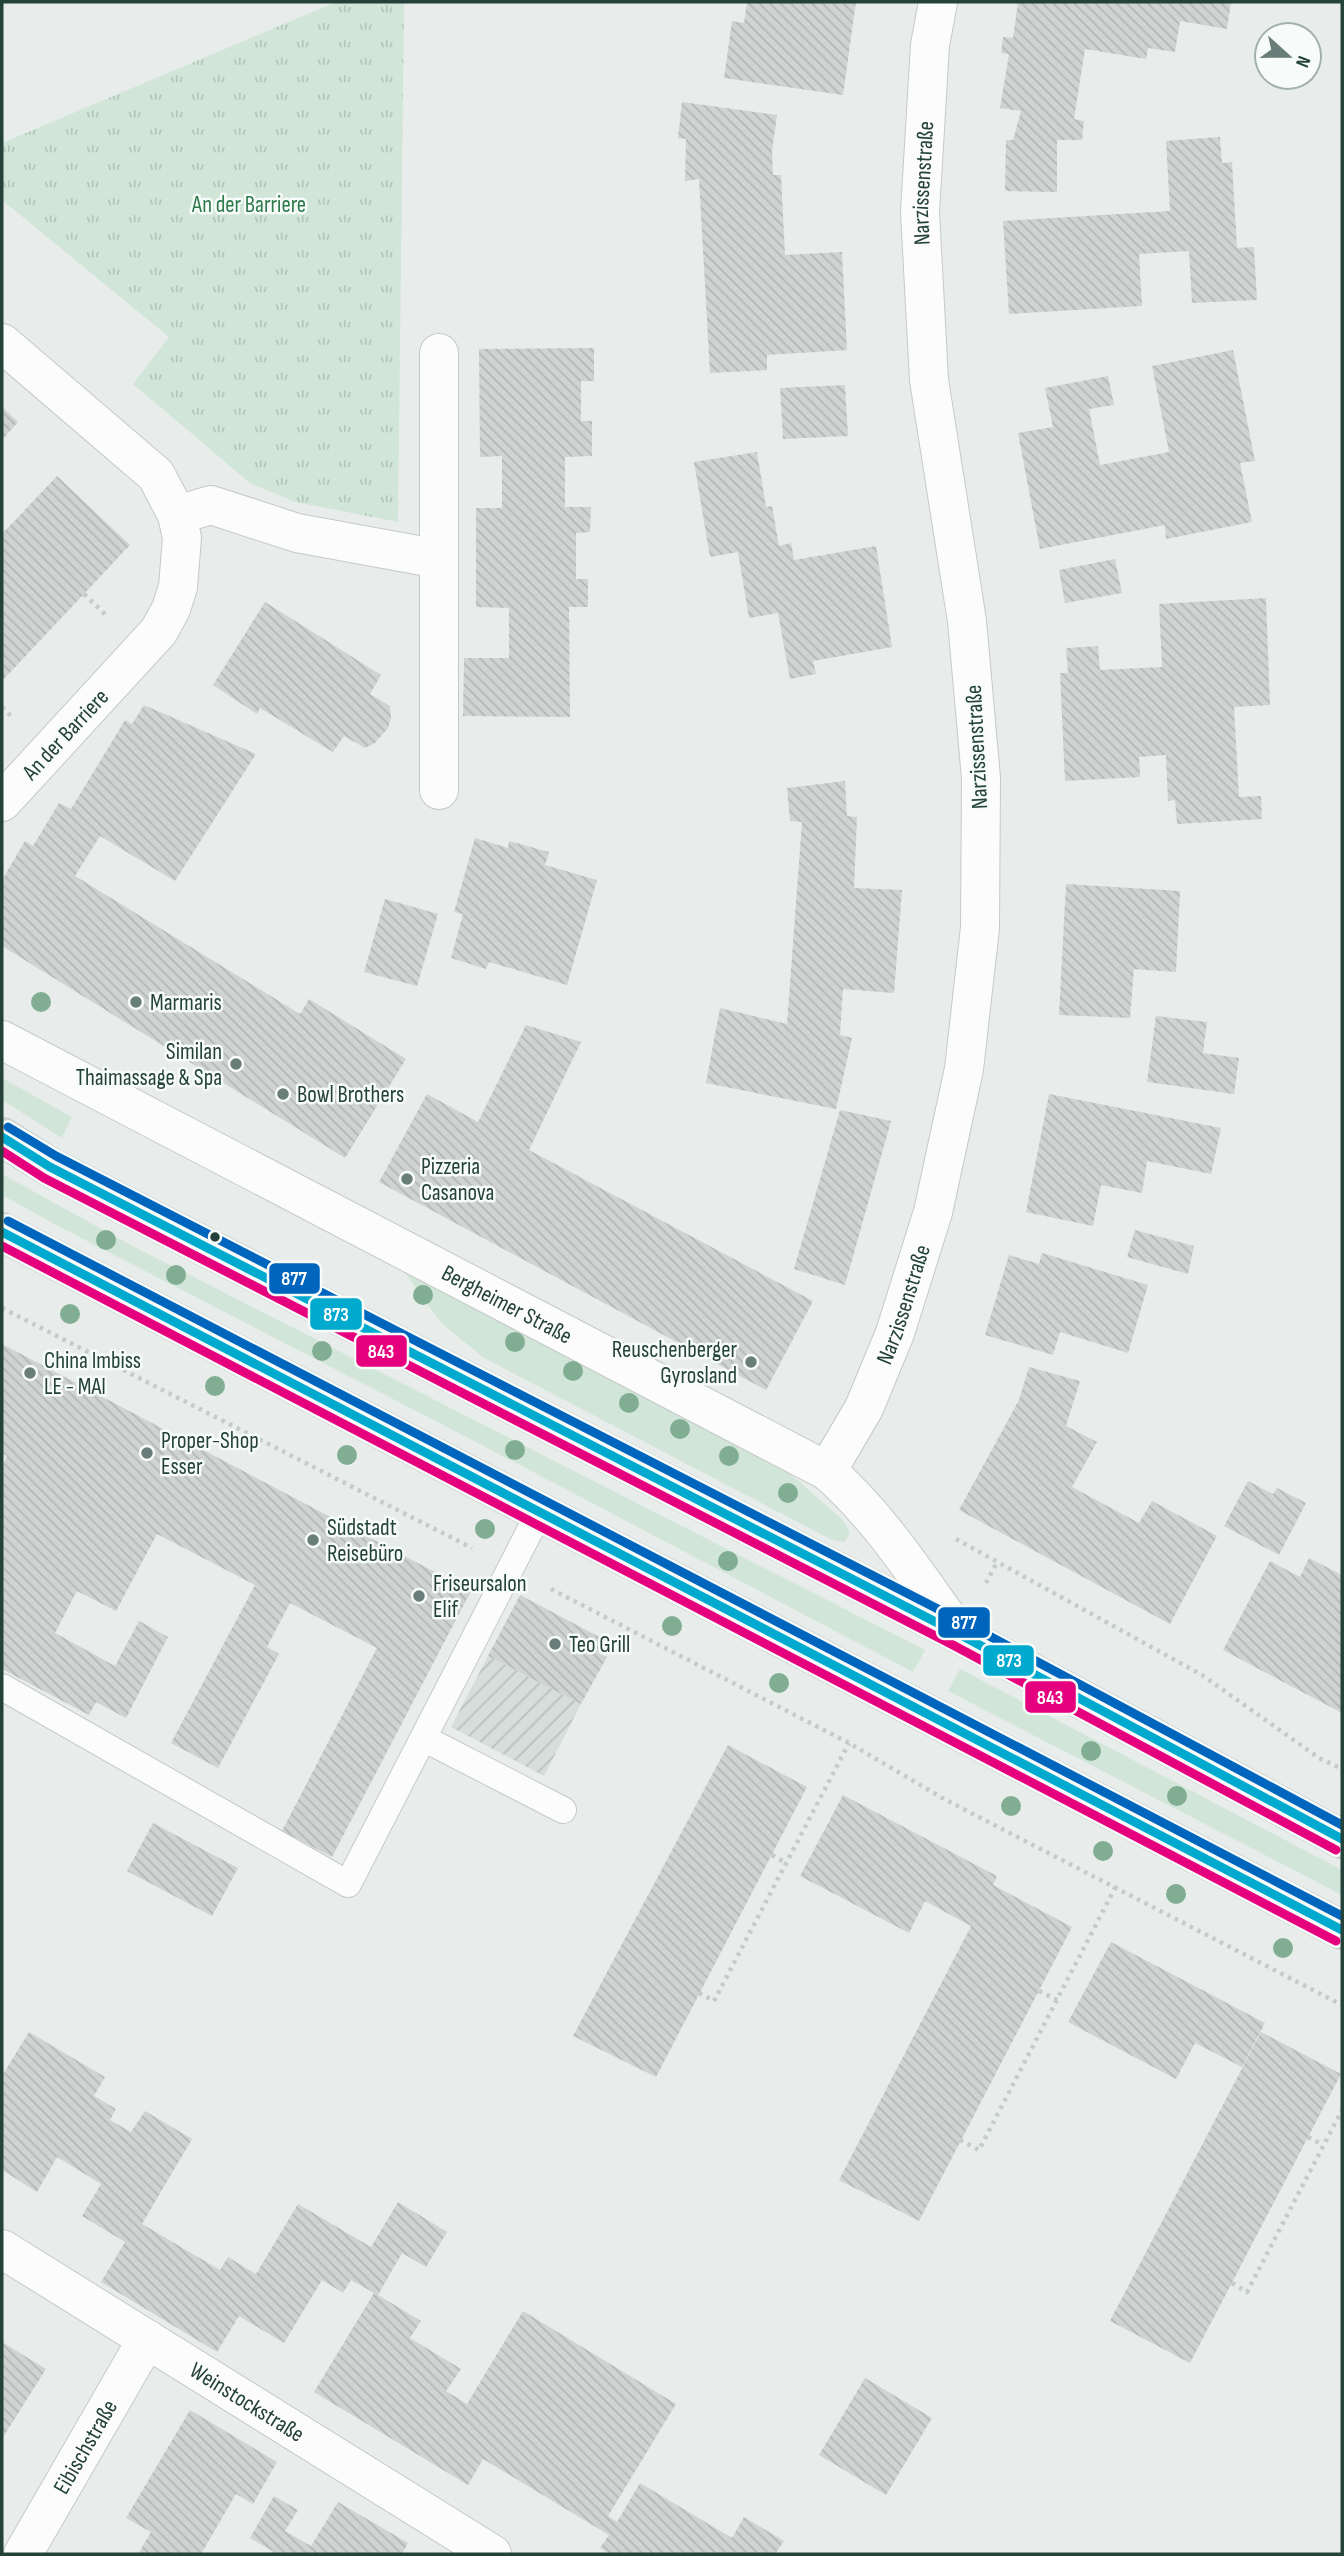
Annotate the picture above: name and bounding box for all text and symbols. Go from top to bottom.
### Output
north arrow [1253,21,1323,91]
text: N [1290,53,1315,70]
street label: Narzissenstraße [907,120,940,246]
park label: An der Barriere [191,191,306,219]
street label: An der Barriere [16,683,115,787]
street label: Narzissenstraße [960,684,994,810]
place label: Marmaris [150,989,222,1017]
marker: Marmaris [128,994,144,1010]
place label: Similan Thaimassage & Spa [76,1038,222,1092]
marker: Similan Thaimassage & Spa [228,1056,244,1072]
place label: Bowl Brothers [297,1081,404,1109]
marker: Bowl Brothers [275,1086,291,1102]
place label: Pizzeria Casanova [421,1153,494,1207]
marker: Pizzeria Casanova [399,1171,415,1187]
unlabelled marker [208,1230,222,1244]
street label: Narzissenstraße [871,1241,937,1369]
street label: Bergheimer Straße [437,1259,577,1350]
line badge: 877 [268,1262,321,1295]
text: 877 [281,1268,308,1291]
line badge: 873 [309,1297,363,1331]
text: 873 [323,1304,349,1327]
line badge: 843 [355,1334,408,1368]
place label: Reuschenberger Gyrosland [612,1336,737,1390]
text: 843 [368,1341,394,1364]
place label: China Imbiss LE - MAI [44,1347,141,1401]
marker: Reuschenberger Gyrosland [743,1354,759,1370]
marker: China Imbiss LE - MAI [22,1365,38,1381]
place label: Proper-Shop Esser [161,1427,259,1481]
marker: Proper-Shop Esser [139,1445,155,1461]
place label: Südstadt Reisebüro [327,1514,403,1568]
marker: Südstadt Reisebüro [305,1532,321,1548]
place label: Friseursalon Elif [433,1570,527,1624]
marker: Friseursalon Elif [411,1588,427,1604]
line badge: 877 [937,1606,991,1639]
text: 877 [951,1612,978,1635]
place label: Teo Grill [569,1631,630,1659]
marker: Teo Grill [547,1636,563,1652]
line badge: 873 [982,1644,1035,1677]
text: 873 [996,1650,1022,1673]
line badge: 843 [1024,1680,1077,1714]
text: 843 [1037,1687,1063,1710]
street label: Weinstockstraße [184,2356,309,2449]
street label: Eibischstraße [48,2395,124,2499]

